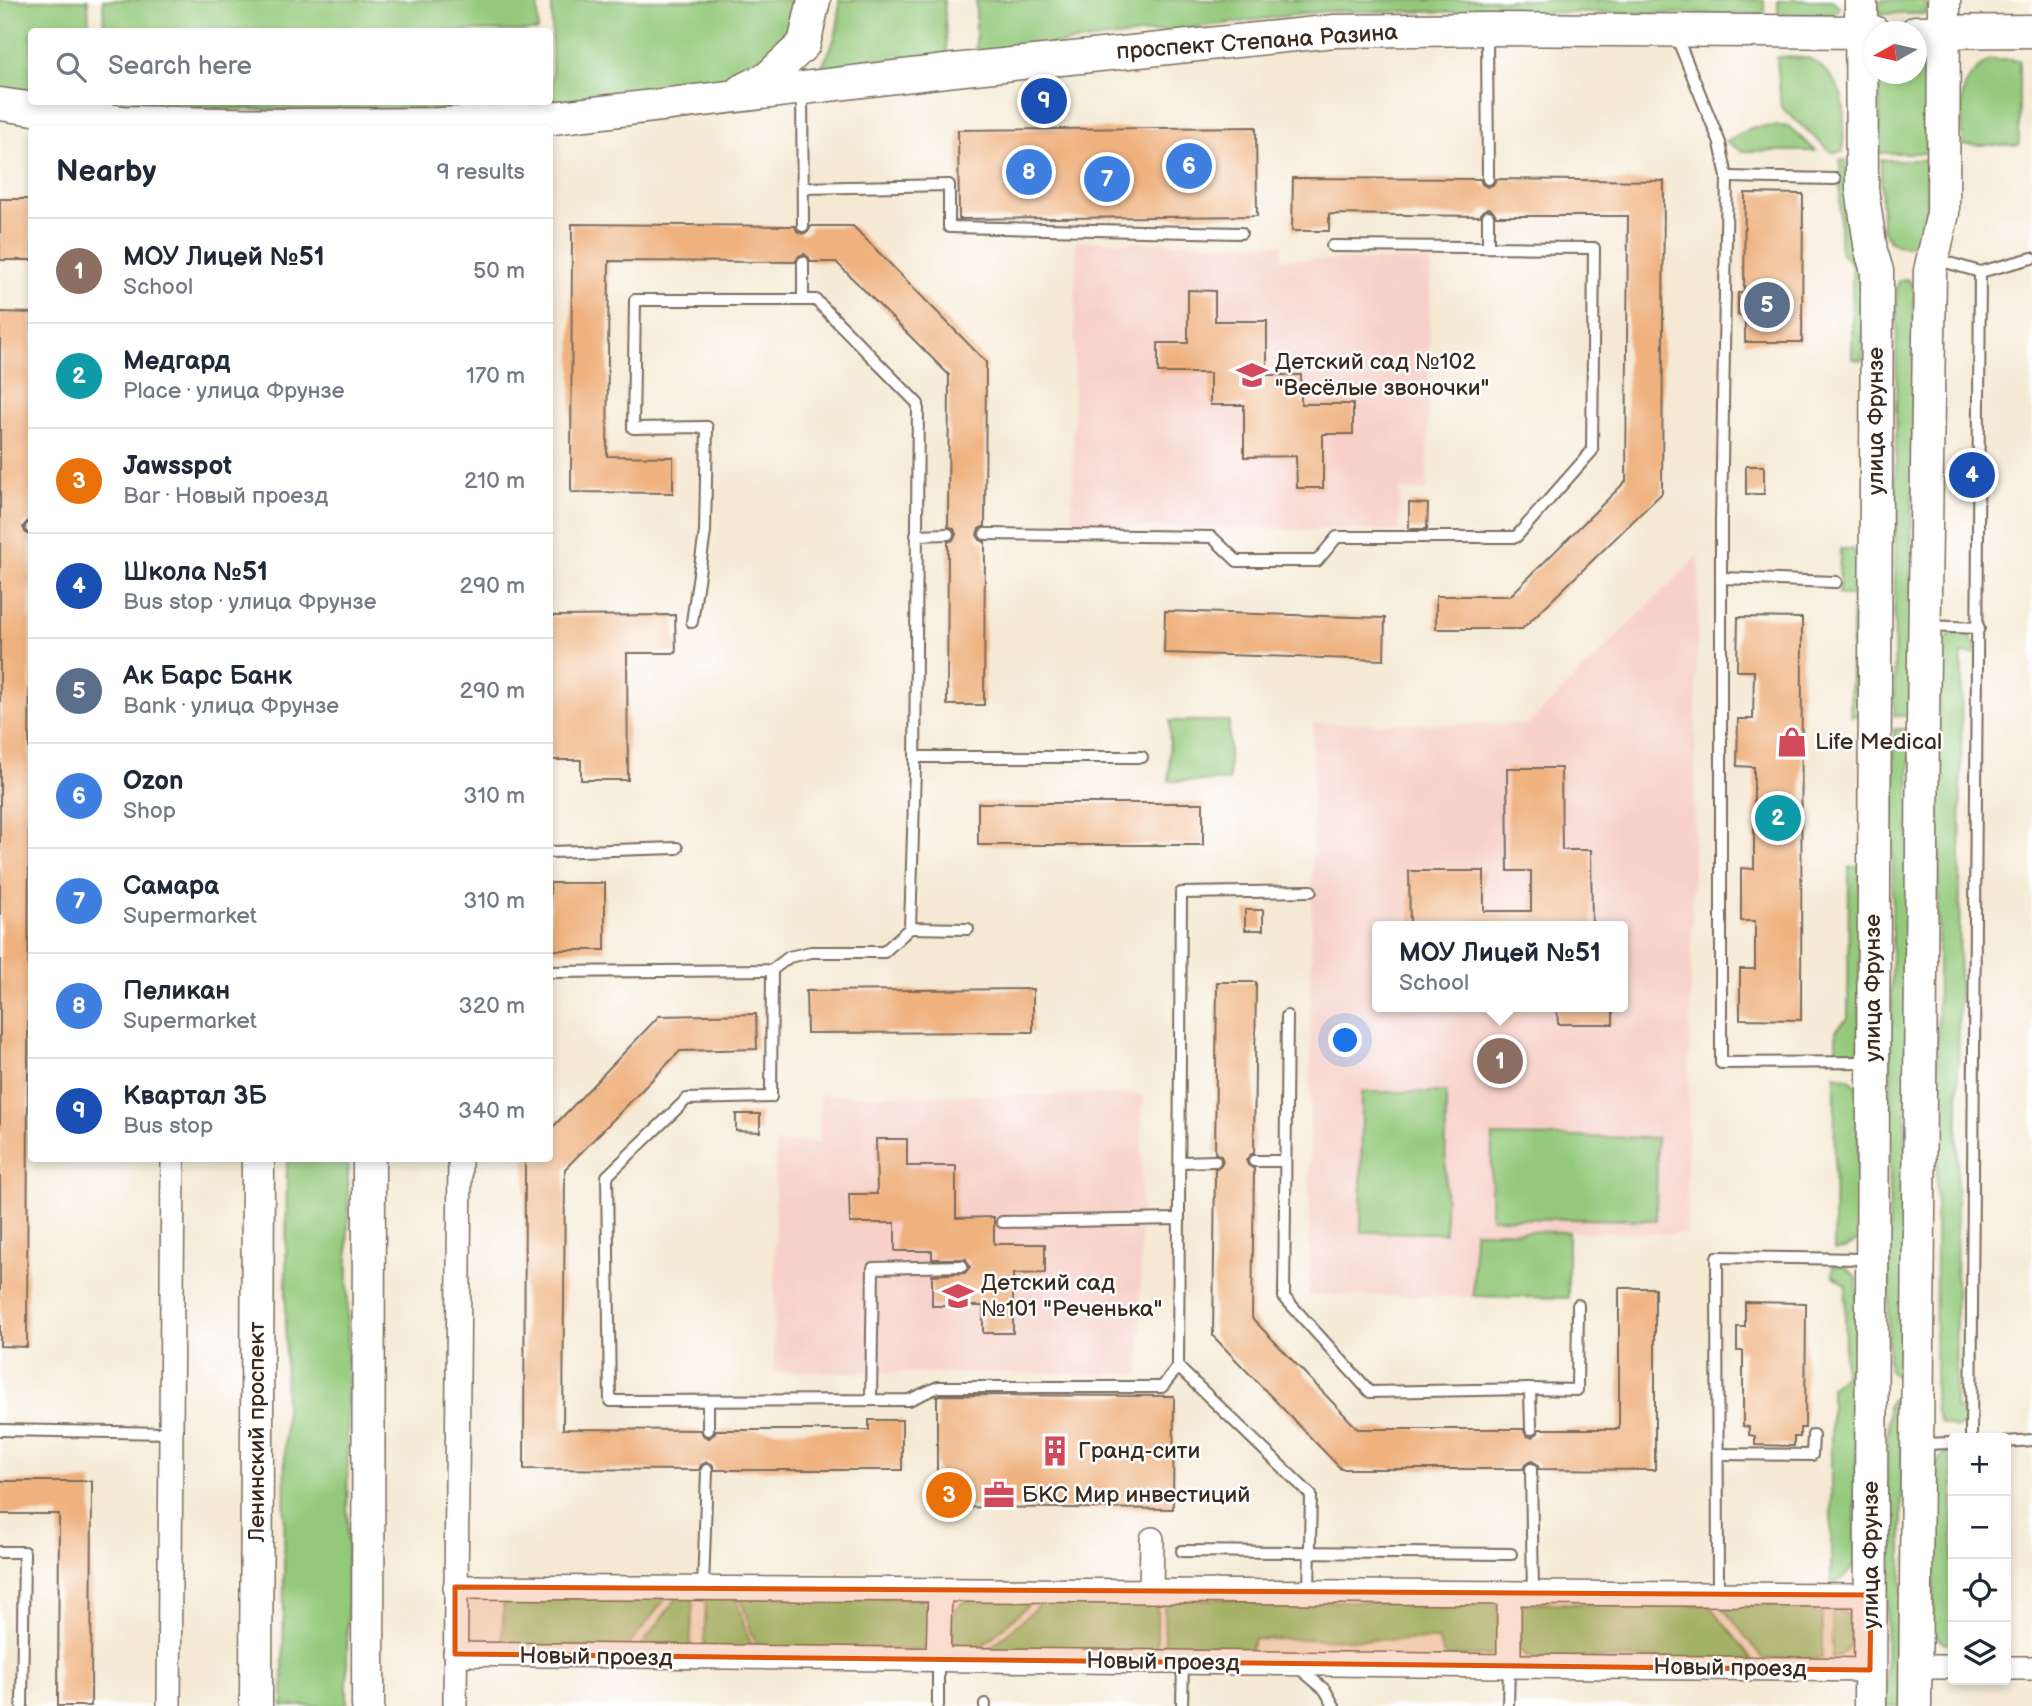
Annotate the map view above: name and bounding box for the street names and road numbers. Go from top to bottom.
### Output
street label: проспект Степана Разина [1115,18,1399,66]
street label: улица Фрунзе [1862,347,1890,495]
street label: улица Фрунзе [1859,914,1887,1062]
street label: Ленинский проспект [243,1321,271,1543]
street label: улица Фрунзе [1857,1481,1885,1629]
street label: Новый проезд [519,1642,673,1672]
street label: Новый проезд [1086,1647,1240,1677]
street label: Новый проезд [1653,1653,1807,1683]

